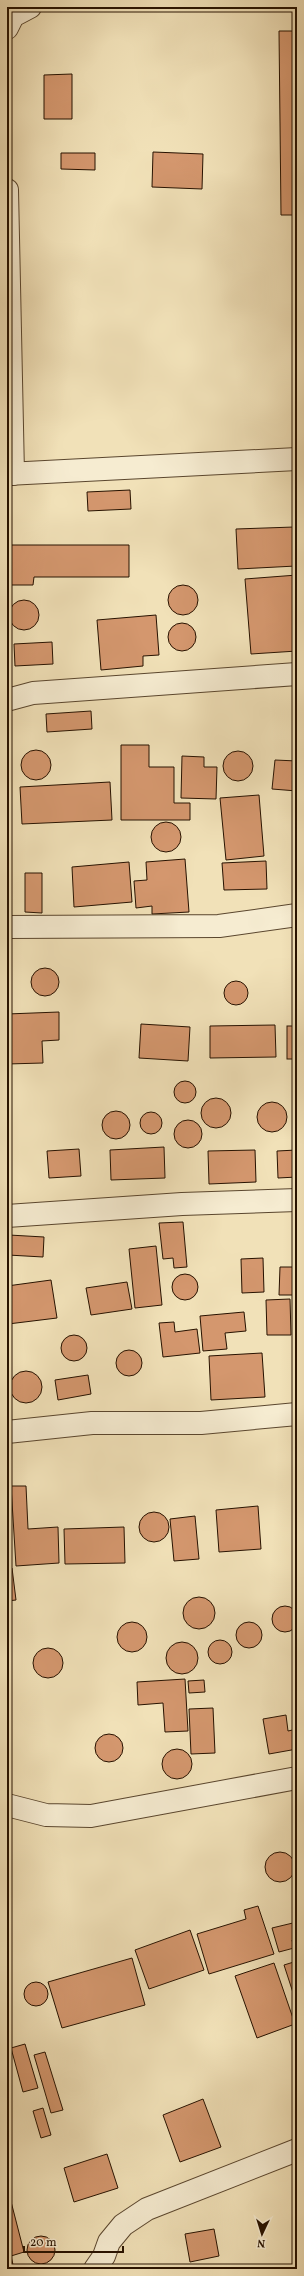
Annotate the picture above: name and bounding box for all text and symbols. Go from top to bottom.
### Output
north arrow [242,2214,282,2254]
scale bar [24,2228,123,2254]
text: 20 m [30,2235,57,2251]
text: N [257,2235,266,2250]

